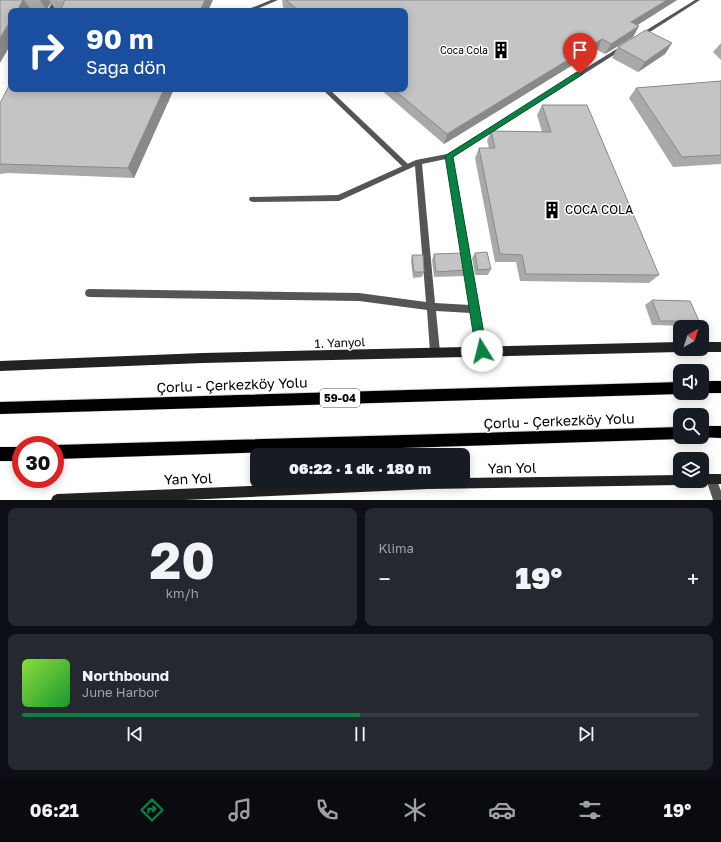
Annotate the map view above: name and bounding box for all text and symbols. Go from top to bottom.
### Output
text: 90 m [86,22,153,55]
icon: right [20,24,72,76]
pin [563,33,597,74]
icon: arrive [569,39,591,61]
building icon: Coca Cola [491,40,511,60]
place label: Coca Cola [440,44,488,56]
text: Sağa dön [86,56,166,78]
building icon: COCA COLA [542,200,562,220]
place label: COCA COLA [565,202,633,217]
north arrow [673,320,709,356]
map controls [673,320,709,488]
position arrow [461,330,503,372]
street label: 1. Yanyol [314,334,366,351]
button: sound [673,364,709,400]
street label: Çorlu - Çerkezköy Yolu [156,373,308,396]
road number: 59-04 [320,389,360,407]
button: search [673,408,709,444]
street label: Çorlu - Çerkezköy Yolu [483,409,635,432]
speed limit sign: 30 [12,436,64,488]
button: layers [673,452,709,488]
text: 06:22 · 1 dk · 180 m [289,459,431,477]
street label: Yan Yol [488,459,536,476]
street label: Yan Yol [163,469,213,488]
text: 20 [149,528,215,590]
text: Klima [379,540,414,556]
text: 19° [515,560,562,596]
text: − [379,565,391,592]
text: + [687,565,699,592]
text: km/h [166,585,199,601]
text: Northbound [82,666,169,684]
text: June Harbor [82,684,159,700]
icon: previous [124,723,146,745]
icon: pause [349,723,371,745]
icon: next [575,723,597,745]
icon: directions [138,796,166,824]
icon: music [226,796,254,824]
icon: phone [313,796,341,824]
icon: climate [401,796,429,824]
icon: car [488,796,516,824]
icon: filters [576,796,604,824]
text: 06:21 [30,799,79,821]
text: 19° [664,799,691,821]

